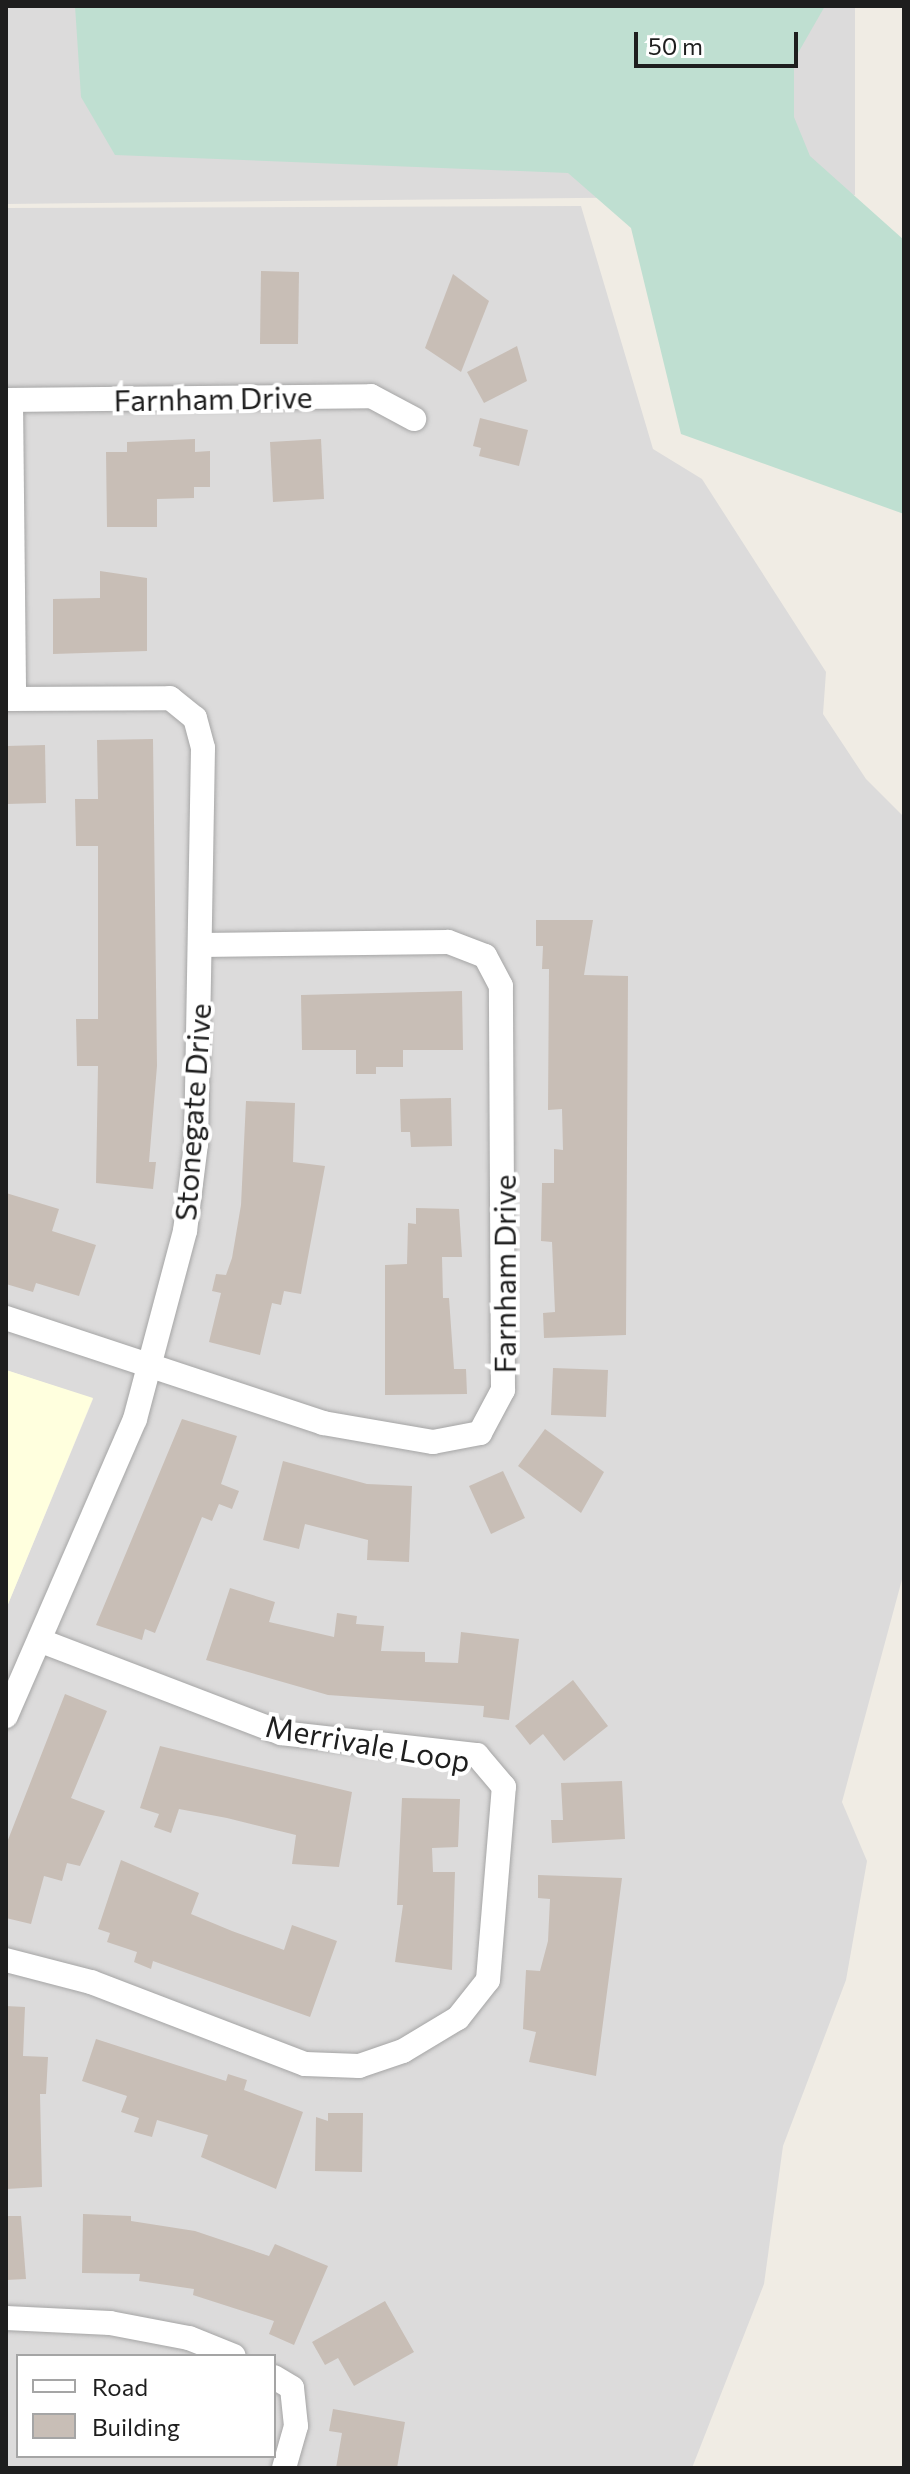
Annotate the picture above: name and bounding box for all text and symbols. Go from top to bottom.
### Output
scale bar [638,16,802,66]
text: 50 m [648,31,703,60]
street label: Farnham Drive [113,378,313,418]
street label: Stonegate Drive [166,1002,218,1222]
street label: Farnham Drive [486,1175,522,1373]
street label: Merrivale Loop [263,1707,473,1779]
legend [16,2354,276,2458]
text: Road [92,2372,148,2401]
text: Building [92,2412,180,2441]

